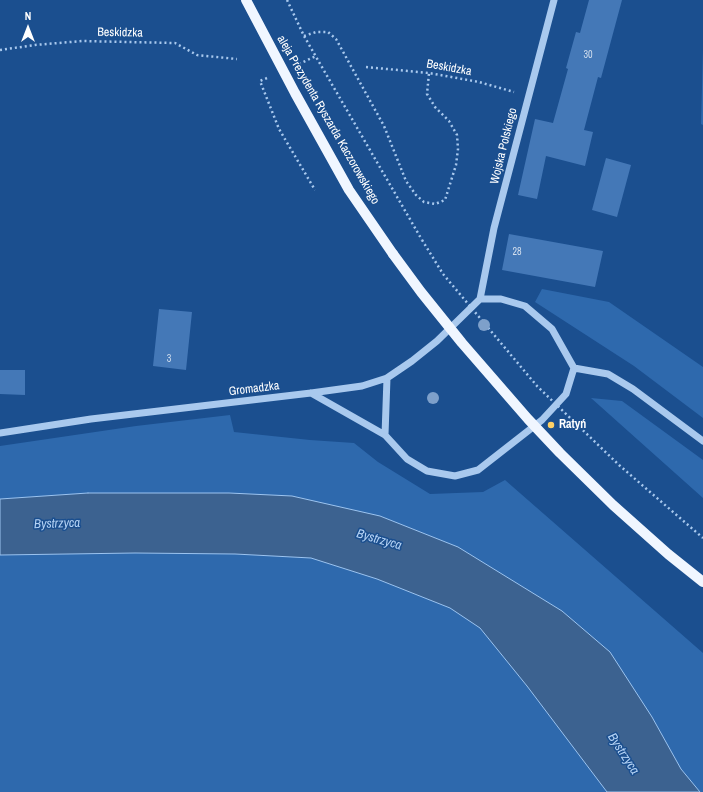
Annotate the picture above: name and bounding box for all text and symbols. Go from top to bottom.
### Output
north arrow [8,8,48,48]
text: N [25,9,31,23]
street label: Beskidzka [97,25,143,41]
street label: aleja Prezydenta Ryszarda Kaczorowskiego [274,33,382,207]
house number: 30 [583,49,593,61]
street label: Beskidzka [425,57,473,79]
street label: Wojska Polskiego [488,106,520,186]
house number: 28 [512,246,522,258]
house number: 3 [167,353,171,365]
street label: Gromadzka [228,379,280,399]
place label: Ratyń [559,418,586,432]
marker: Ratyń [546,420,556,430]
water label: Bystrzyca [34,515,80,533]
water label: Bystrzyca [355,526,403,554]
water label: Bystrzyca [604,730,642,778]

